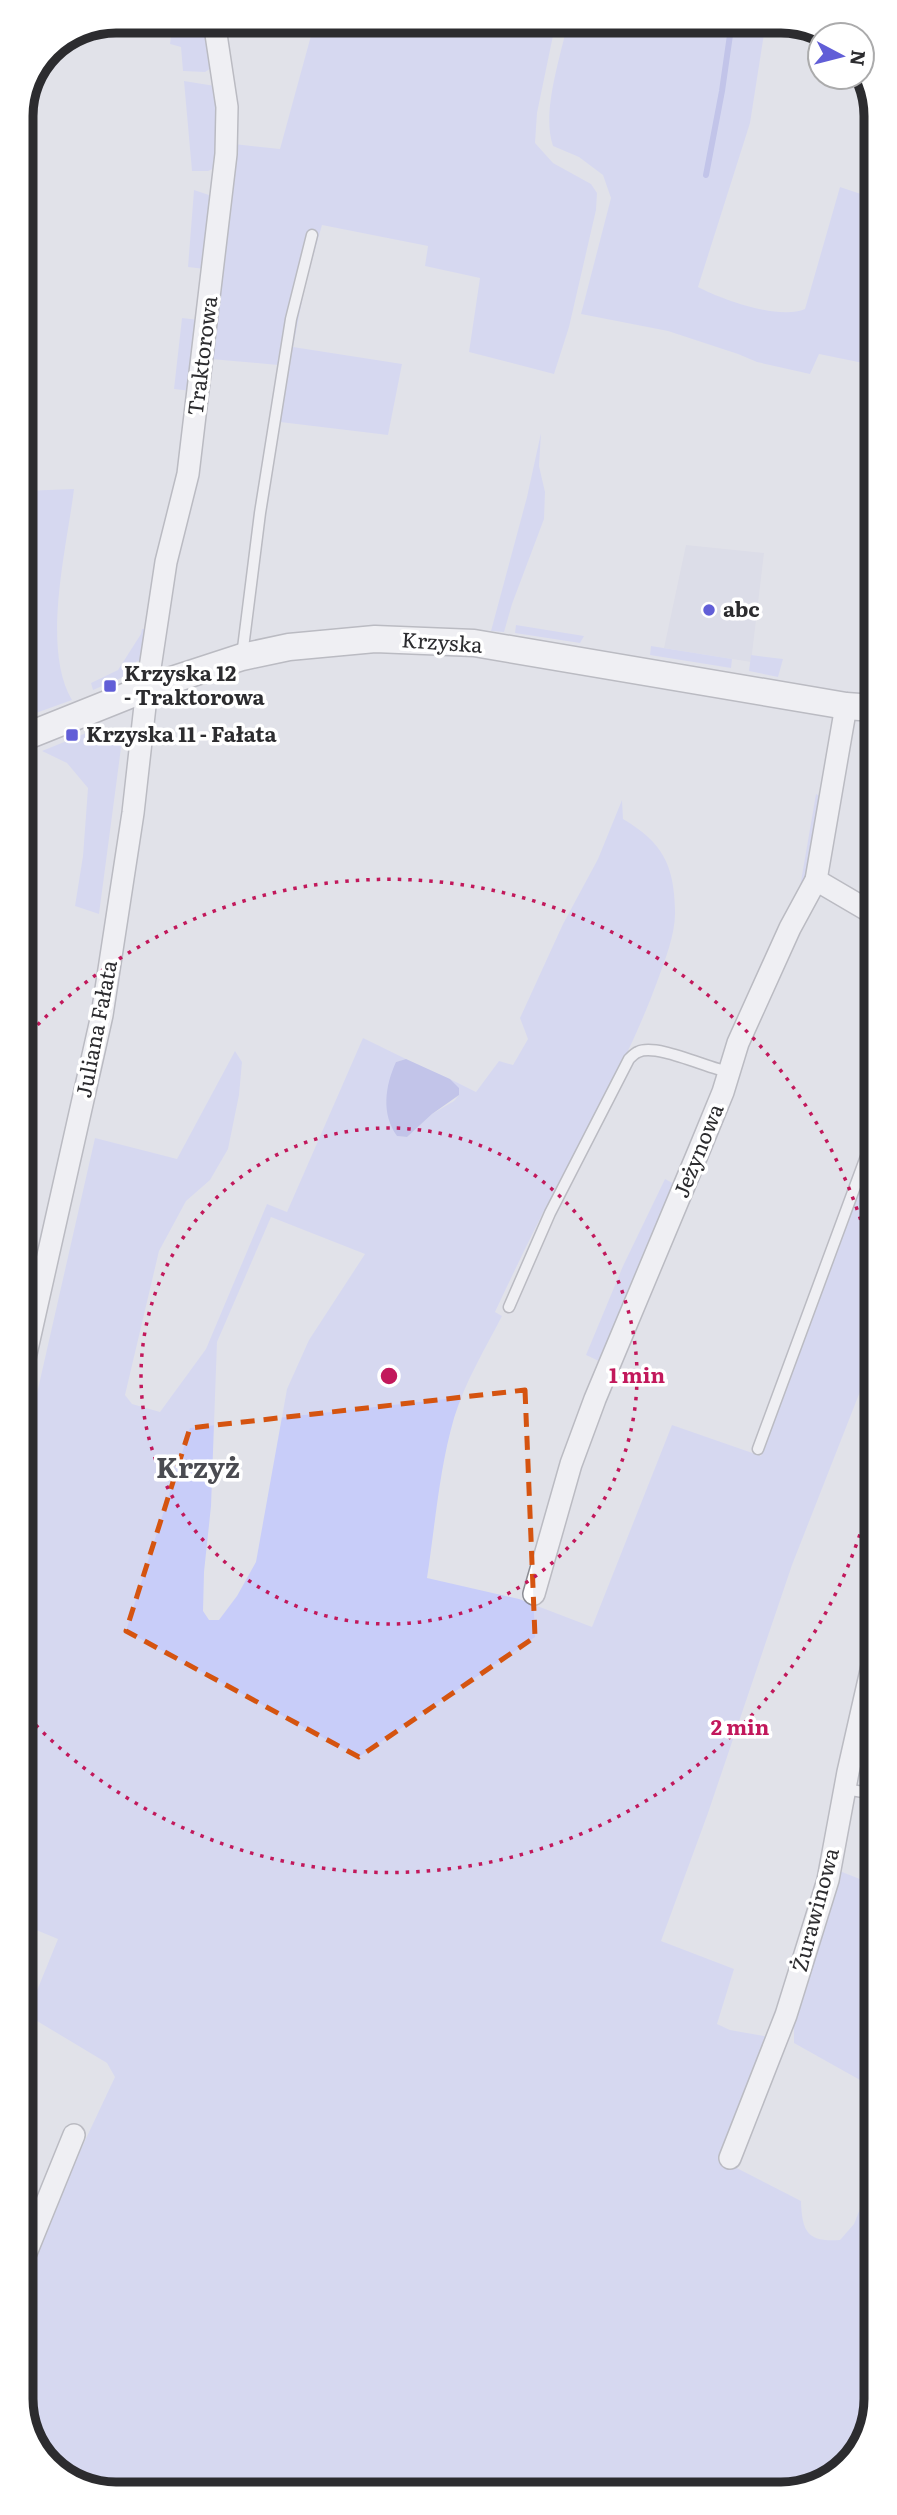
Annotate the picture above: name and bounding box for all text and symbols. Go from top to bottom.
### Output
north arrow [806,21,876,91]
text: N [844,49,874,68]
street label: Traktorowa [178,293,223,417]
place label: abc [723,592,760,623]
marker: abc [701,602,717,618]
street label: Krzyska [401,622,484,659]
place label: Krzyska 12 - Traktorowa [124,656,266,711]
marker: Krzyska 12 - Traktorowa [102,678,118,694]
place label: Krzyska 11 - Fałata [86,717,277,748]
marker: Krzyska 11 - Fałata [64,727,80,743]
street label: Juliana Fałata [66,956,123,1100]
street label: Jeżynowa [664,1098,730,1202]
text: 1 min [609,1358,665,1389]
centre of rings [377,1364,401,1388]
district label: Krzyż [156,1445,240,1487]
text: 2 min [711,1710,770,1741]
street label: Żurawinowa [782,1843,845,1975]

